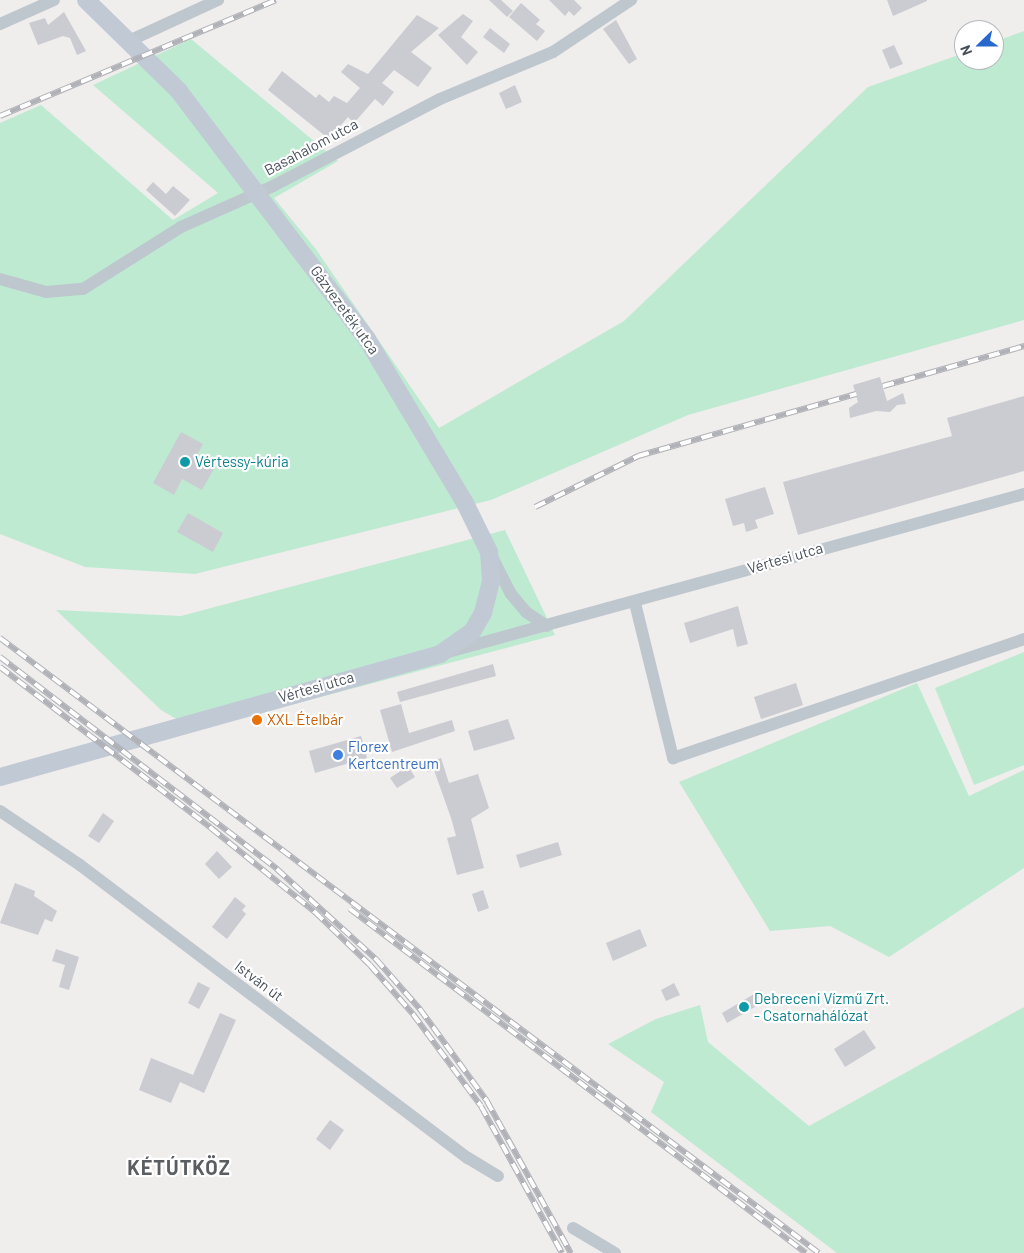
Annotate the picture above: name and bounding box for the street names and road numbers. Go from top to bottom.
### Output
street label: Basahalom utca [261,115,361,179]
street label: Gázvezeték utca [307,262,383,358]
street label: Vértesi utca [745,539,825,577]
street label: Vértesi utca [276,668,356,706]
street label: István út [231,957,287,1005]

